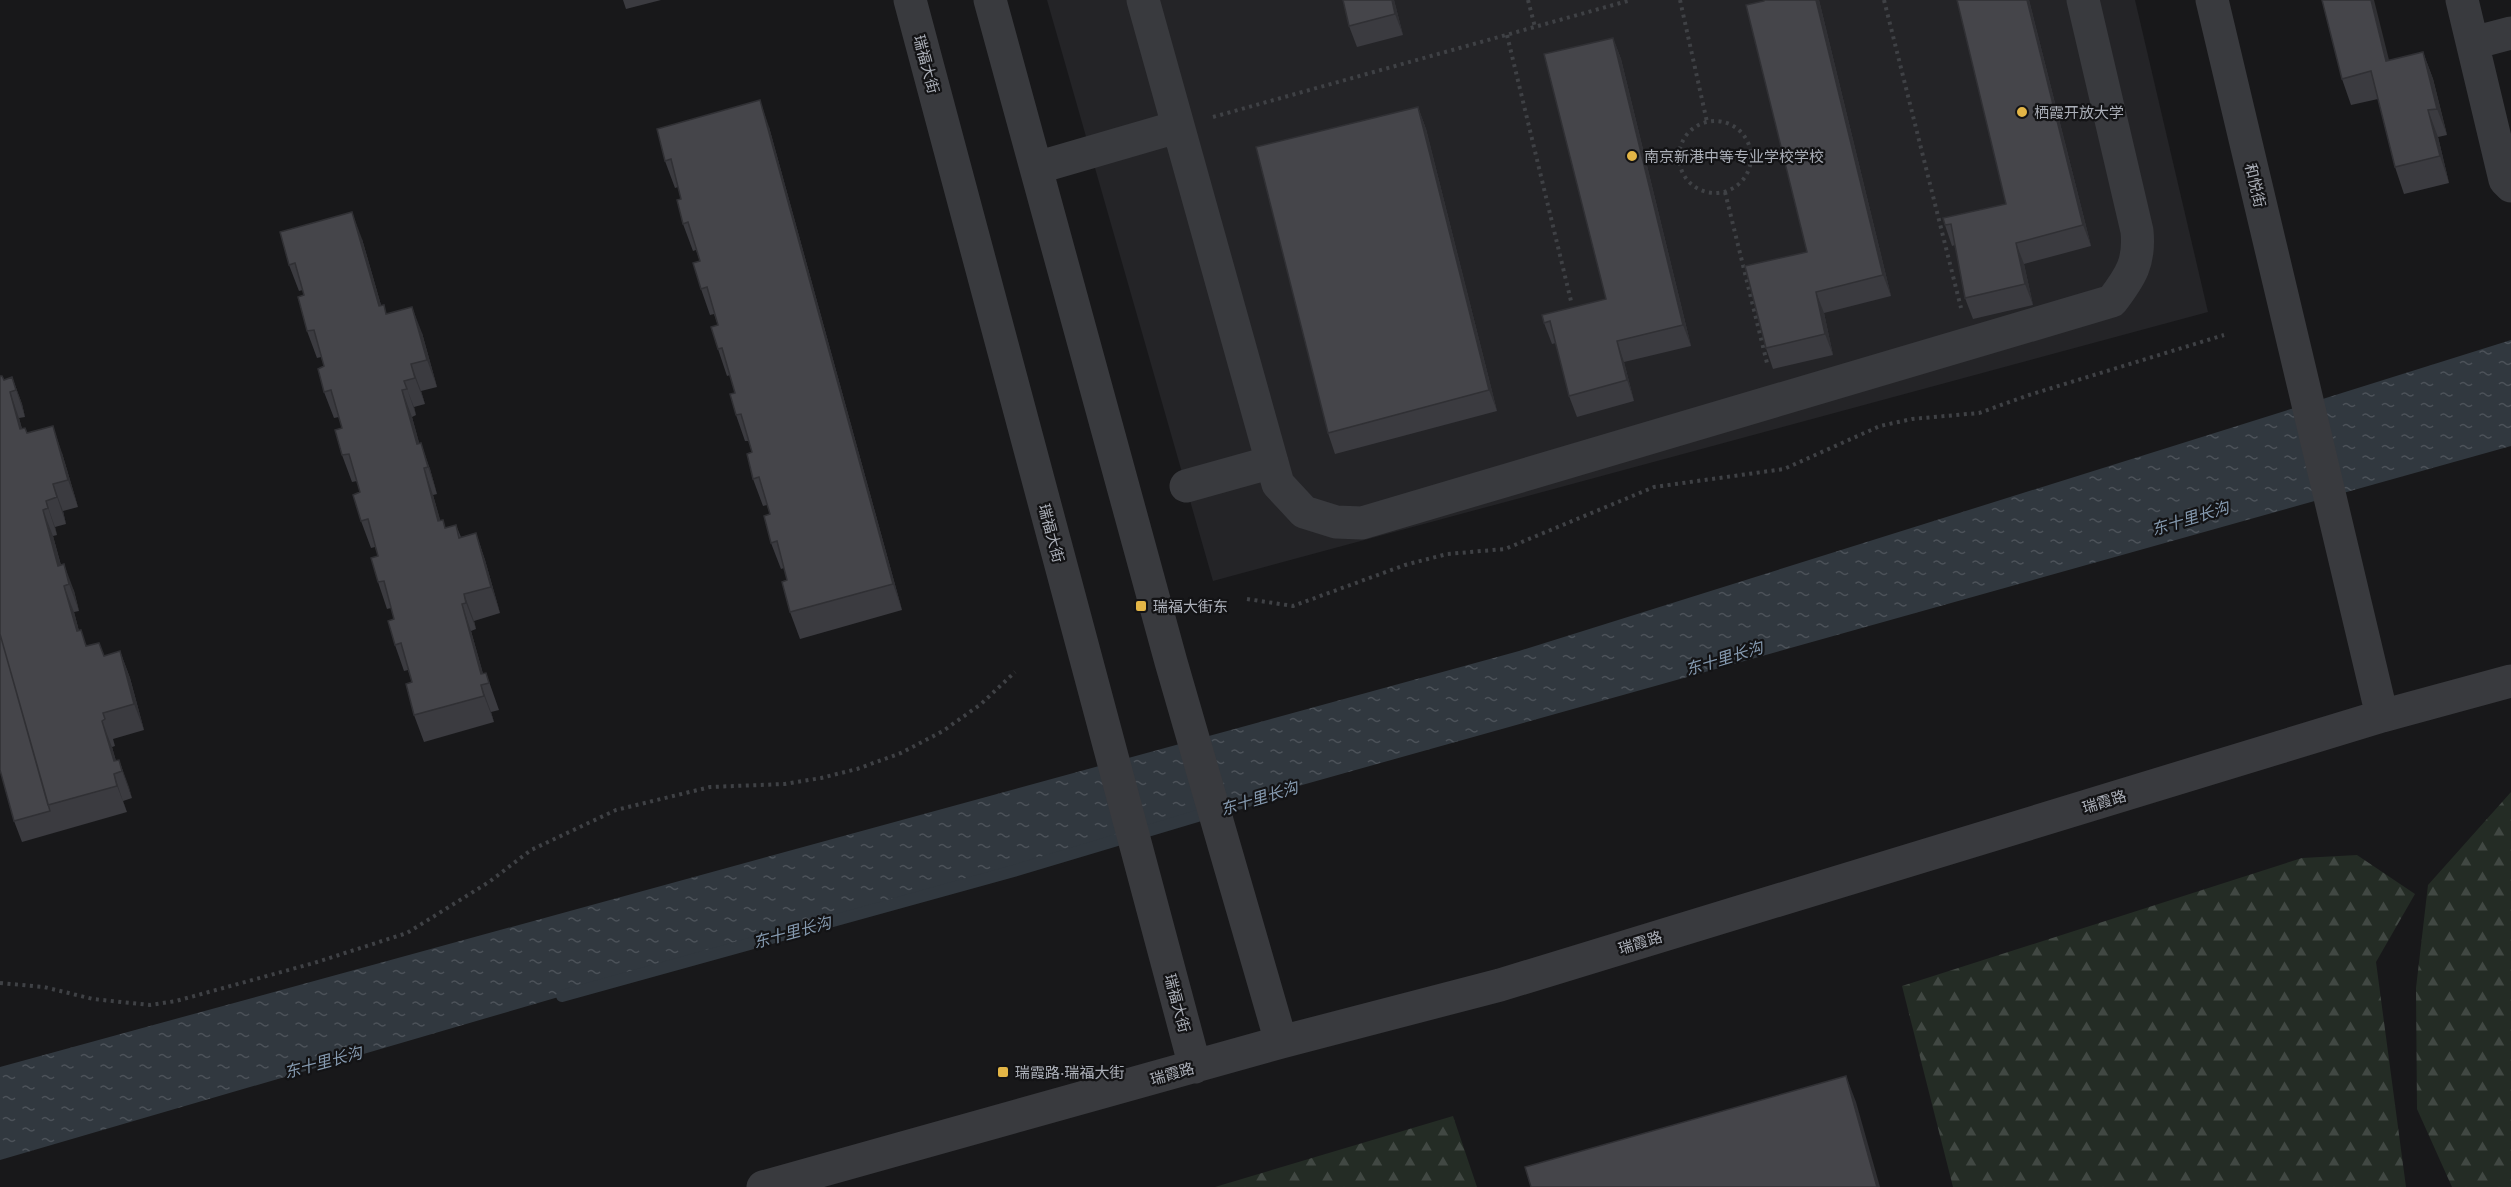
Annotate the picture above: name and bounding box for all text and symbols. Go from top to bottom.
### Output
street label: 瑞福大街 [911,33,943,95]
place label: 栖霞开放大学 [2034,103,2124,121]
marker: 栖霞开放大学 [2015,105,2029,119]
place label: 南京新港中等专业学校学校 [1644,147,1824,165]
marker: 南京新港中等专业学校学校 [1625,149,1639,163]
street label: 和悦街 [2242,161,2270,209]
water label: 东十里长沟 [2149,496,2233,539]
street label: 瑞福大街 [1036,502,1068,564]
place label: 瑞福大街东 [1153,597,1228,615]
marker: 瑞福大街东 [1134,599,1148,613]
water label: 东十里长沟 [1683,636,1767,679]
water label: 东十里长沟 [1218,776,1302,819]
street label: 瑞霞路 [2080,786,2128,816]
water label: 东十里长沟 [751,911,835,952]
street label: 瑞霞路 [1616,927,1664,957]
street label: 瑞福大街 [1162,972,1194,1034]
water label: 东十里长沟 [282,1041,366,1082]
street label: 瑞霞路 [1148,1058,1196,1088]
place label: 瑞霞路·瑞福大街 [1015,1063,1125,1081]
marker: 瑞霞路·瑞福大街 [996,1065,1010,1079]

